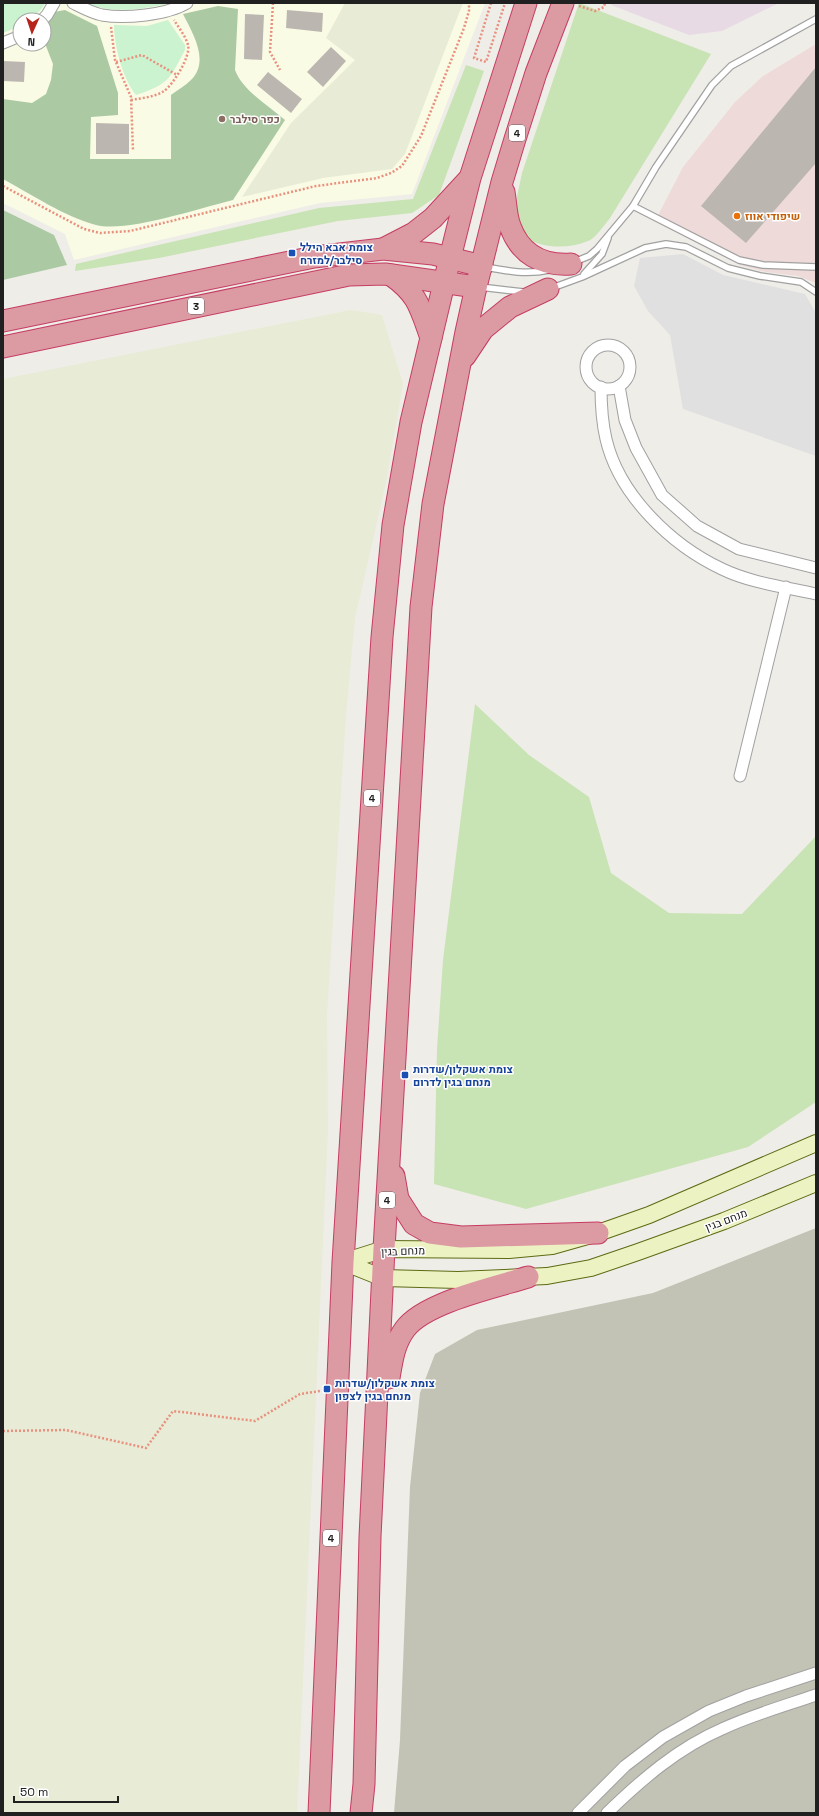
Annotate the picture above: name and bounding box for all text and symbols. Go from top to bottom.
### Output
north arrow [12,12,52,52]
text: N [27,35,36,49]
place label: כפר סילבר [230,112,280,126]
marker: כפר סילבר [217,114,227,124]
road number: 4 [509,125,525,141]
place label: שיפודי אווז [745,209,800,223]
marker: שיפודי אווז [732,211,742,221]
place label: צומת אבא הילל סילבר/למזרח [300,240,374,267]
marker: צומת אבא הילל סילבר/למזרח [287,248,297,258]
road number: 3 [188,298,204,314]
road number: 4 [364,790,380,806]
place label: צומת אשקלון/שדרות מנחם בגין לדרום [413,1062,514,1089]
marker: צומת אשקלון/שדרות מנחם בגין לדרום [400,1070,410,1080]
road number: 4 [379,1192,395,1208]
street label: מנחם בגין [703,1206,749,1234]
street label: מנחם בגין [381,1243,425,1259]
place label: צומת אשקלון/שדרות מנחם בגין לצפון [335,1376,436,1403]
marker: צומת אשקלון/שדרות מנחם בגין לצפון [322,1384,332,1394]
road number: 4 [323,1530,339,1546]
scale bar [14,1778,118,1804]
text: 50 m [20,1784,48,1800]

